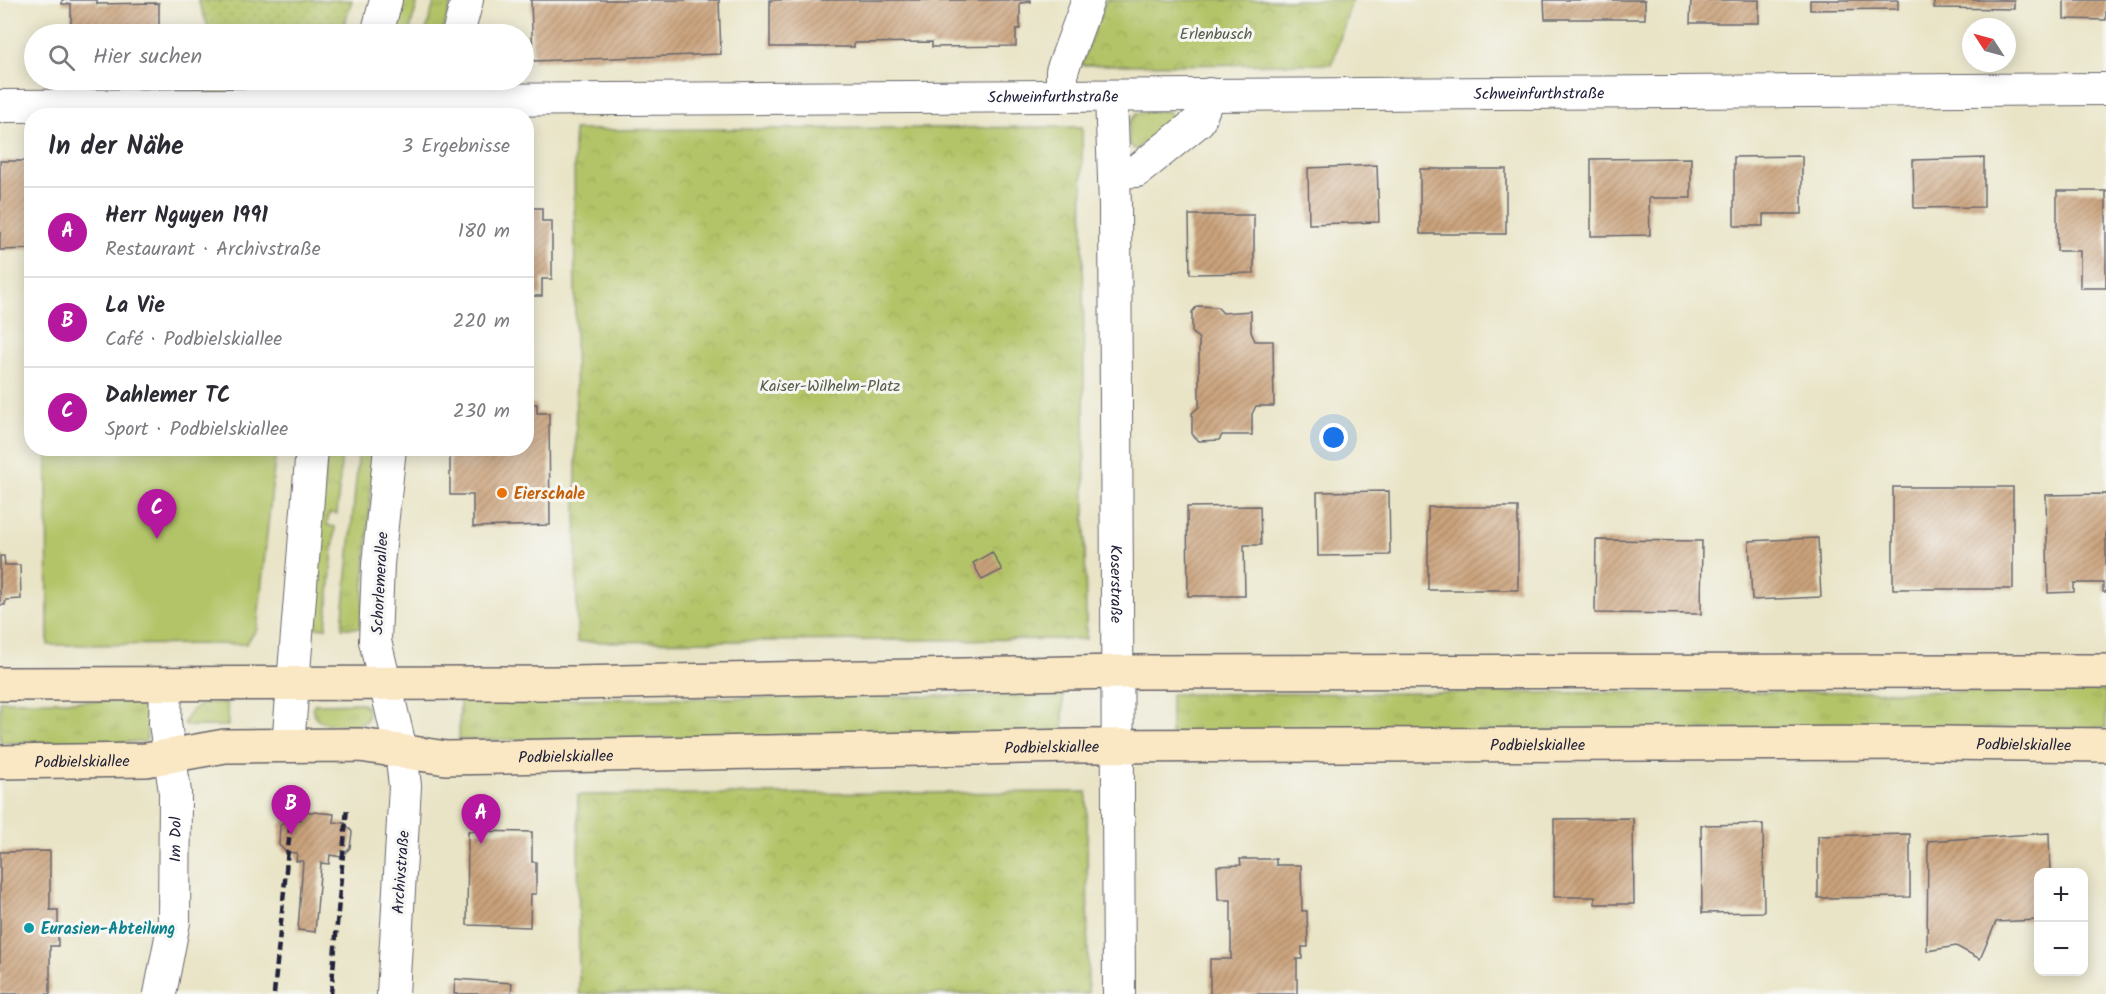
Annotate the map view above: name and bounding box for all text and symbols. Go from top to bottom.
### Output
north arrow [1962,18,2016,72]
park label: Erlenbusch [1180,22,1252,47]
search box [24,24,534,90]
text: Hier suchen [93,40,202,75]
icon: search [45,41,78,74]
street label: Schweinfurthstraße [1473,81,1604,107]
street label: Schweinfurthstraße [987,85,1118,111]
text: In der Nähe [48,126,184,168]
text: 3 Ergebnisse [402,131,510,163]
text: Herr Nguyen 1991 [105,199,268,234]
text: A [61,216,74,248]
text: 180 m [458,216,510,248]
text: Restaurant · Archivstraße [105,234,321,266]
text: La Vie [105,289,165,324]
text: B [61,306,74,338]
text: 220 m [453,306,510,338]
text: Café · Podbielskiallee [105,324,282,356]
park label: Kaiser-Wilhelm-Platz [760,374,900,399]
text: Dahlemer TC [105,379,231,414]
text: C [61,396,74,428]
text: 230 m [453,396,510,428]
text: Sport · Podbielskiallee [105,414,288,446]
your location [1319,423,1348,452]
place label: Eierschale [514,482,585,507]
marker: Eierschale [495,486,509,500]
pin: C [138,490,176,539]
street label: Schorlemerallee [365,531,396,635]
street label: Koserstraße [1103,545,1128,623]
street label: Podbielskiallee [1976,732,2071,759]
street label: Podbielskiallee [1490,733,1585,759]
street label: Podbielskiallee [1004,735,1099,761]
street label: Podbielskiallee [518,744,614,771]
street label: Podbielskiallee [34,749,130,776]
pin: B [272,786,310,835]
pin: A [462,794,500,844]
street label: Im Dol [163,816,189,862]
street label: Archivstraße [386,830,417,915]
map controls [2034,868,2088,976]
button: + [2034,868,2088,922]
place label: Eurasien-Abteilung [41,917,175,942]
marker: Eurasien-Abteilung [22,921,36,935]
button: − [2034,922,2088,976]

